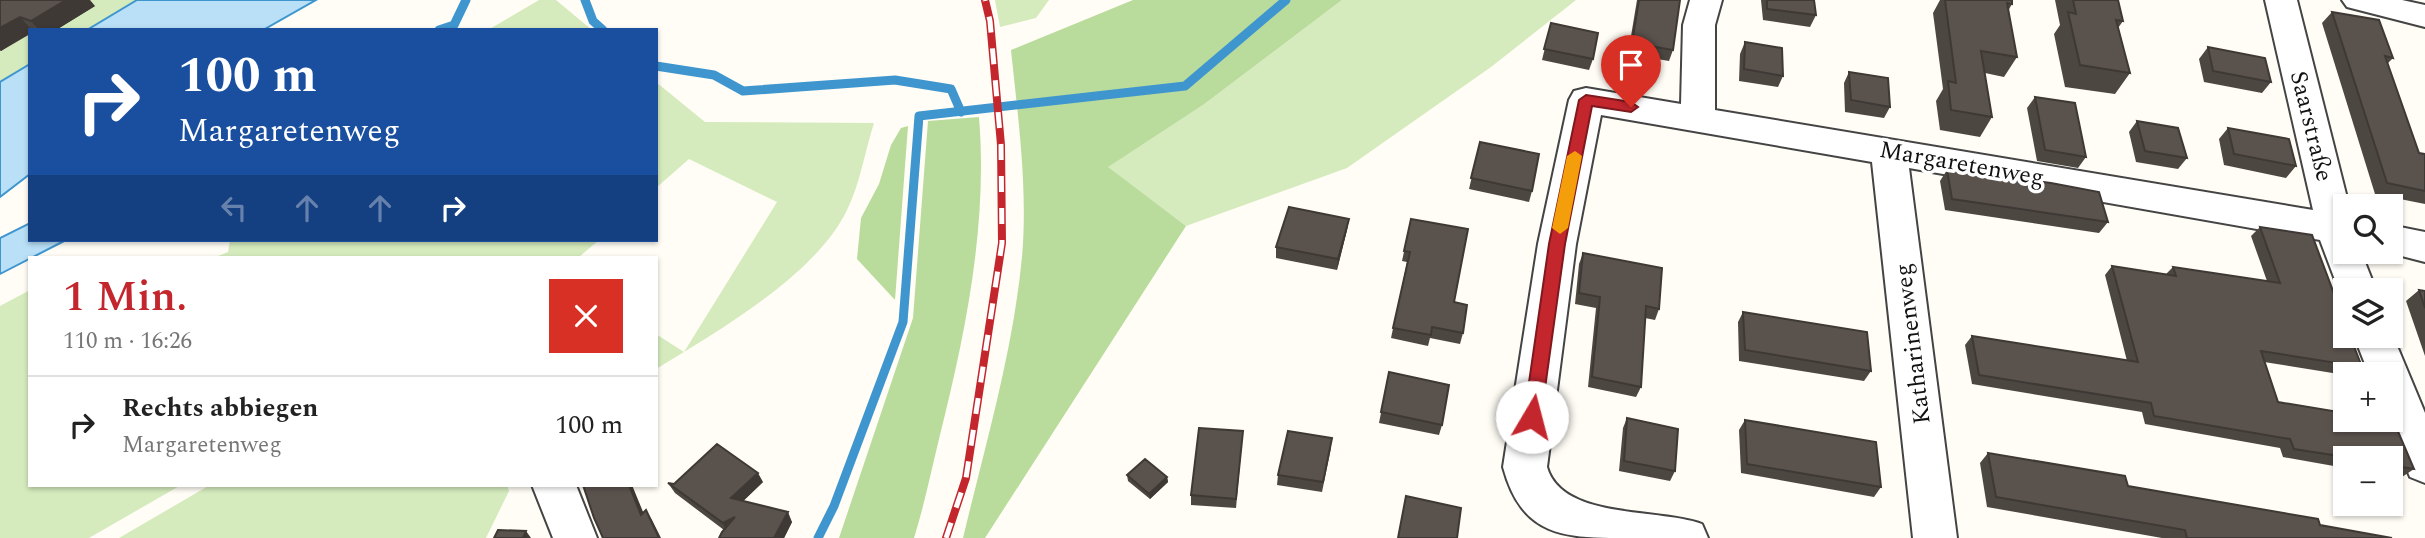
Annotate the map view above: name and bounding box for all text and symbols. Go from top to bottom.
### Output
pin [1601,35,1661,107]
text: 100 m [178,39,317,114]
icon: arrive [1612,46,1650,84]
icon: right [63,56,154,147]
street label: Saarstraße [2280,67,2342,185]
text: Margaretenweg [178,107,400,156]
street label: Margaretenweg [1877,132,2047,196]
icon: left [215,189,253,227]
icon: ahead [288,189,326,227]
icon: ahead [361,189,399,227]
icon: right [434,189,472,227]
map controls [2333,194,2403,516]
button: search [2333,194,2403,264]
street label: Katharinenweg [1885,261,1941,426]
text: 1 Min. [63,266,187,329]
button: layers [2333,278,2403,348]
button: close [549,279,623,353]
text: 110 m · 16:26 [63,324,192,359]
button: + [2333,362,2403,432]
position arrow [1495,380,1569,454]
text: Rechts abbiegen [122,388,318,428]
text: 100 m [555,405,623,445]
icon: right [63,406,101,444]
text: Margaretenweg [122,428,282,463]
button: − [2333,446,2403,516]

